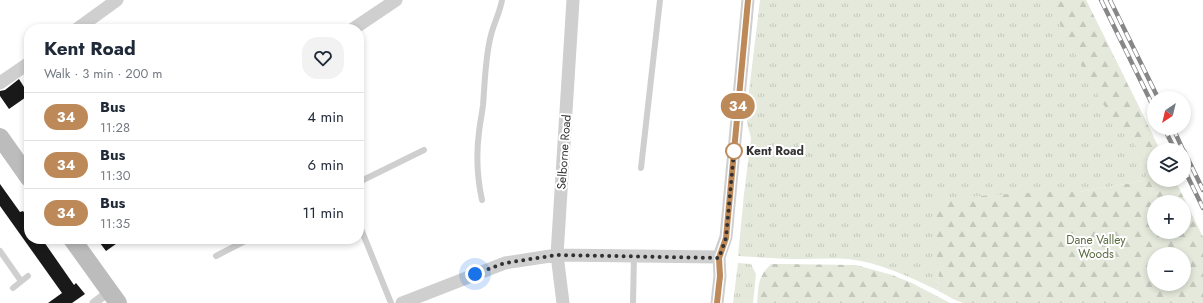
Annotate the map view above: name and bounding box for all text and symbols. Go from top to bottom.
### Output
text: Kent Road [44,35,136,62]
button: heart [302,37,344,79]
text: Walk · 3 min · 200 m [44,64,162,83]
north arrow [1147,91,1191,135]
map controls [1147,91,1191,291]
line badge: 34 [720,93,756,119]
text: Bus [100,96,125,118]
text: 34 [729,96,747,116]
text: 4 min [307,106,344,128]
text: 34 [57,107,75,127]
street label: Selborne Road [552,114,576,190]
text: 11:28 [100,118,130,137]
marker: Kent Road [725,142,743,160]
place label: Kent Road [746,142,804,160]
button: layers [1147,143,1191,187]
text: Bus [100,144,125,166]
text: 6 min [307,154,344,176]
text: 34 [57,155,75,175]
text: 11:30 [100,166,131,185]
text: Bus [100,192,125,214]
button: + [1147,195,1191,239]
text: 11 min [303,202,344,224]
text: 34 [57,203,75,223]
text: 11:35 [100,214,130,233]
park label: Dane Valley Woods [1066,231,1126,263]
button: − [1147,247,1191,291]
your location [465,264,485,284]

